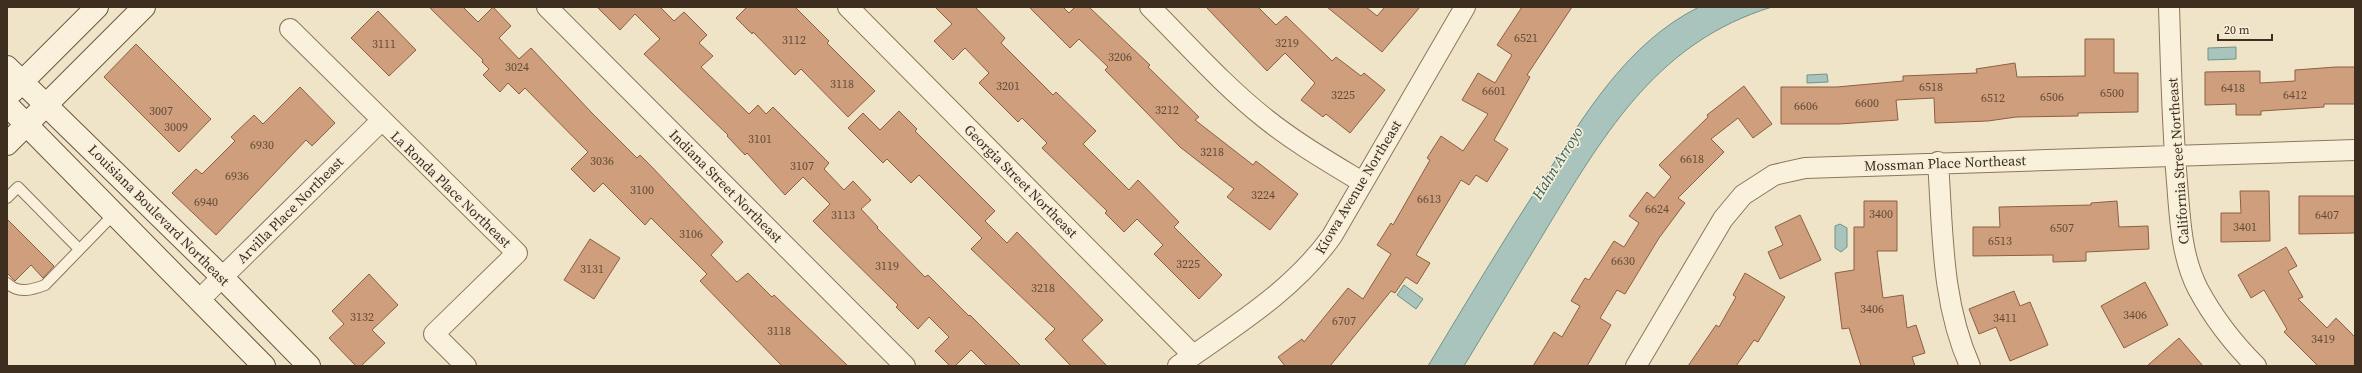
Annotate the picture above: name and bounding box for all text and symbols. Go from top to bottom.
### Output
scale bar [2218,16,2272,42]
text: 20 m [2224,22,2250,38]
house number: 6521 [1514,30,1538,46]
house number: 3112 [782,32,806,48]
house number: 3219 [1275,35,1299,51]
house number: 3111 [372,36,396,52]
house number: 3206 [1108,49,1132,65]
house number: 3024 [505,59,529,75]
house number: 3118 [830,76,854,92]
street label: California Street Northeast [2162,77,2194,245]
house number: 3201 [996,78,1020,94]
house number: 6518 [1919,79,1943,95]
house number: 6418 [2221,80,2245,96]
house number: 6601 [1482,83,1506,99]
house number: 6500 [2100,85,2124,101]
house number: 3225 [1331,87,1355,103]
house number: 6412 [2283,87,2307,103]
house number: 6506 [2040,89,2064,105]
house number: 6512 [1981,90,2005,106]
house number: 6600 [1855,95,1879,111]
house number: 6606 [1794,98,1818,114]
house number: 3212 [1155,102,1179,118]
house number: 3007 [149,103,173,119]
street label: Kiowa Avenue Northeast [1310,116,1406,258]
house number: 3009 [164,119,188,135]
street label: Georgia Street Northeast [960,120,1083,243]
water label: Hahn Arroyo [1526,123,1588,204]
street label: Indiana Street Northeast [665,125,787,247]
street label: La Ronda Place Northeast [386,126,516,252]
house number: 3101 [748,131,772,147]
house number: 6930 [250,137,274,153]
street label: Louisiana Boulevard Northeast [84,140,235,291]
house number: 3218 [1200,144,1224,160]
street label: Mossman Place Northeast [1864,150,2027,176]
house number: 6618 [1680,151,1704,167]
street label: Arvilla Place Northeast [232,152,348,268]
house number: 3036 [590,153,614,169]
house number: 3107 [790,158,814,174]
house number: 6936 [225,168,249,184]
house number: 3100 [630,182,654,198]
house number: 3224 [1251,187,1275,203]
house number: 6613 [1417,191,1441,207]
house number: 6940 [194,194,218,210]
house number: 6624 [1645,201,1669,217]
house number: 3400 [1869,206,1893,222]
house number: 3113 [831,207,855,223]
house number: 6407 [2315,207,2339,223]
house number: 3401 [2233,219,2257,235]
house number: 6507 [2050,220,2074,236]
house number: 3106 [679,226,703,242]
house number: 6513 [1988,233,2012,249]
house number: 6630 [1611,253,1635,269]
house number: 3225 [1176,256,1200,272]
house number: 3119 [875,258,899,274]
house number: 3131 [580,261,604,277]
house number: 3218 [1031,280,1055,296]
house number: 3406 [1860,301,1884,317]
house number: 3406 [2123,307,2147,323]
house number: 3132 [350,309,374,325]
house number: 3411 [1993,310,2017,326]
house number: 6707 [1332,313,1356,329]
house number: 3118 [767,323,791,339]
house number: 3419 [2311,331,2335,347]

